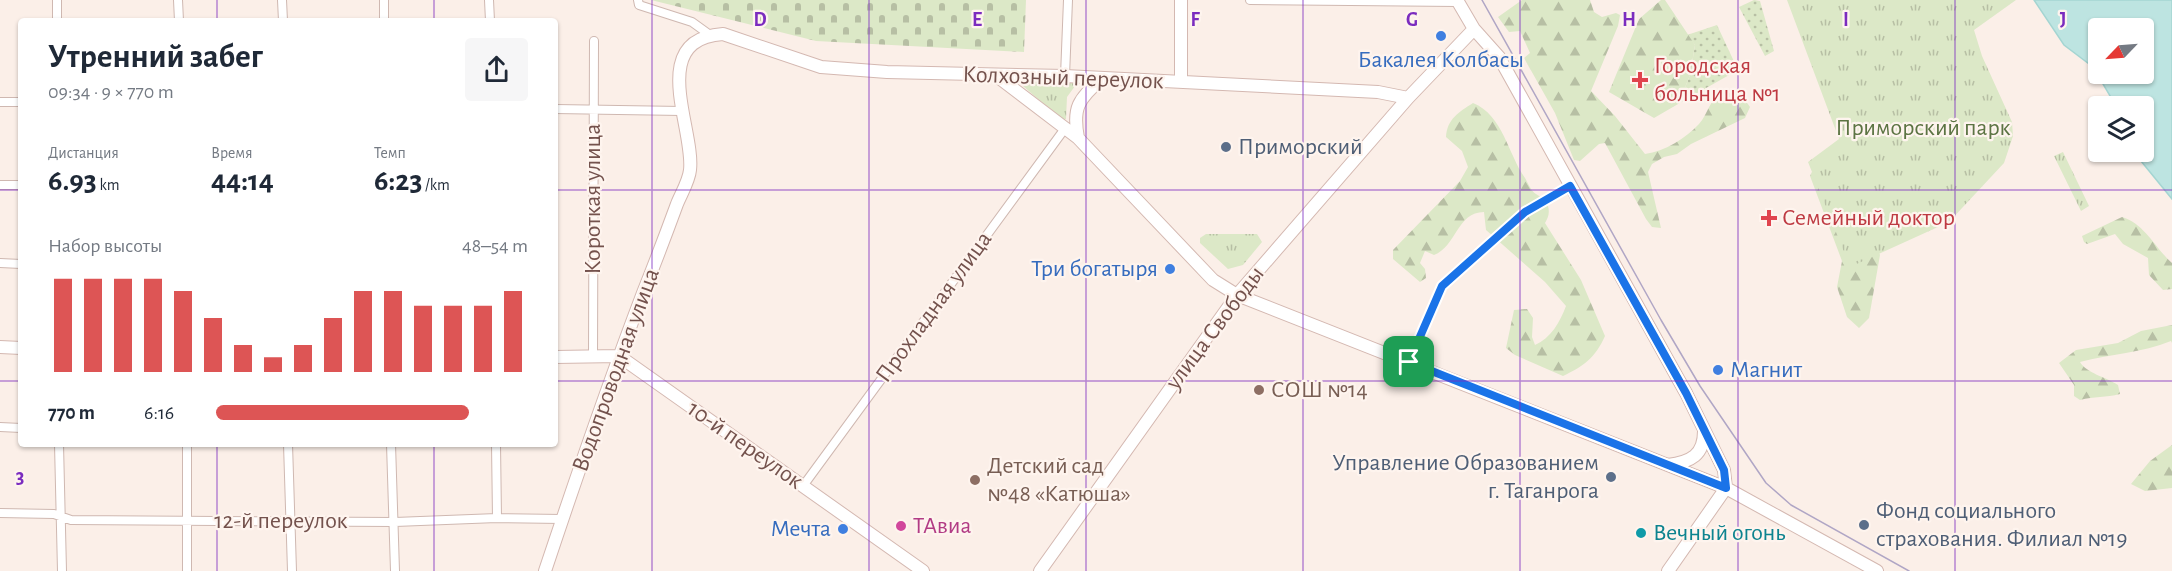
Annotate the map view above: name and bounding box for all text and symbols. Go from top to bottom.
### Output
text: D [753,10,767,30]
text: E [972,10,982,30]
text: F [1190,10,1200,30]
text: G [1406,10,1418,30]
text: H [1622,10,1636,30]
text: I [1843,10,1849,30]
text: J [2060,10,2066,30]
north arrow [2088,18,2154,84]
map controls [2088,18,2154,162]
marker: Бакалея Колбасы [1434,29,1448,43]
button: share [465,38,528,101]
text: Утренний забег [48,41,263,74]
place label: Бакалея Колбасы [1358,48,1524,72]
place label: Городская больница №1 [1654,54,1781,106]
street label: Колхозный переулок [962,62,1164,94]
marker: Городская больница №1 [1631,71,1649,89]
text: 09:34 · 9 × 770 m [48,82,174,102]
button: layers [2088,96,2154,162]
park label: Приморский парк [1835,116,2011,140]
street label: Короткая улица [581,124,605,274]
place label: Приморский [1238,135,1363,159]
marker: Приморский [1219,140,1233,154]
text: Дистанция [48,145,119,161]
text: Время [211,145,253,161]
text: Темп [374,145,406,161]
text: 6.93 [48,166,97,196]
text: 44:14 [211,166,274,196]
text: 6:23 [374,166,422,196]
text: km [97,177,120,193]
text: /km [422,177,450,193]
place label: Семейный доктор [1782,206,1955,230]
marker: Семейный доктор [1760,209,1778,227]
street label: Прохладная улица [871,227,997,387]
text: Набор высоты [48,236,162,256]
text: 48–54 m [462,236,528,256]
place label: Три богатыря [1031,257,1158,281]
street label: улица Свободы [1161,262,1269,395]
marker: Три богатыря [1163,262,1177,276]
street label: Водопроводная улица [568,265,664,475]
pin [1383,336,1434,387]
icon: arrive [1392,345,1425,378]
place label: Магнит [1730,358,1802,382]
marker: Магнит [1711,363,1725,377]
place label: СОШ №14 [1271,378,1368,402]
marker: СОШ №14 [1252,383,1266,397]
street label: 10-й переулок [683,396,807,494]
text: 770 m [48,403,95,423]
text: 6:16 [144,403,174,423]
place label: Управление Образованием г. Таганрога [1332,451,1599,503]
place label: Детский сад №48 «Катюша» [987,454,1131,506]
text: 3 [16,467,24,487]
marker: Управление Образованием г. Таганрога [1604,470,1618,484]
marker: Детский сад №48 «Катюша» [968,473,982,487]
place label: Фонд социального страхования. Филиал №19 [1876,499,2128,551]
street label: 12-й переулок [214,509,348,533]
place label: ТАвиа [913,514,971,538]
place label: Мечта [770,517,831,541]
marker: Фонд социального страхования. Филиал №19 [1857,518,1871,532]
marker: ТАвиа [894,519,908,533]
place label: Вечный огонь [1653,521,1785,545]
marker: Мечта [836,522,850,536]
marker: Вечный огонь [1634,526,1648,540]

